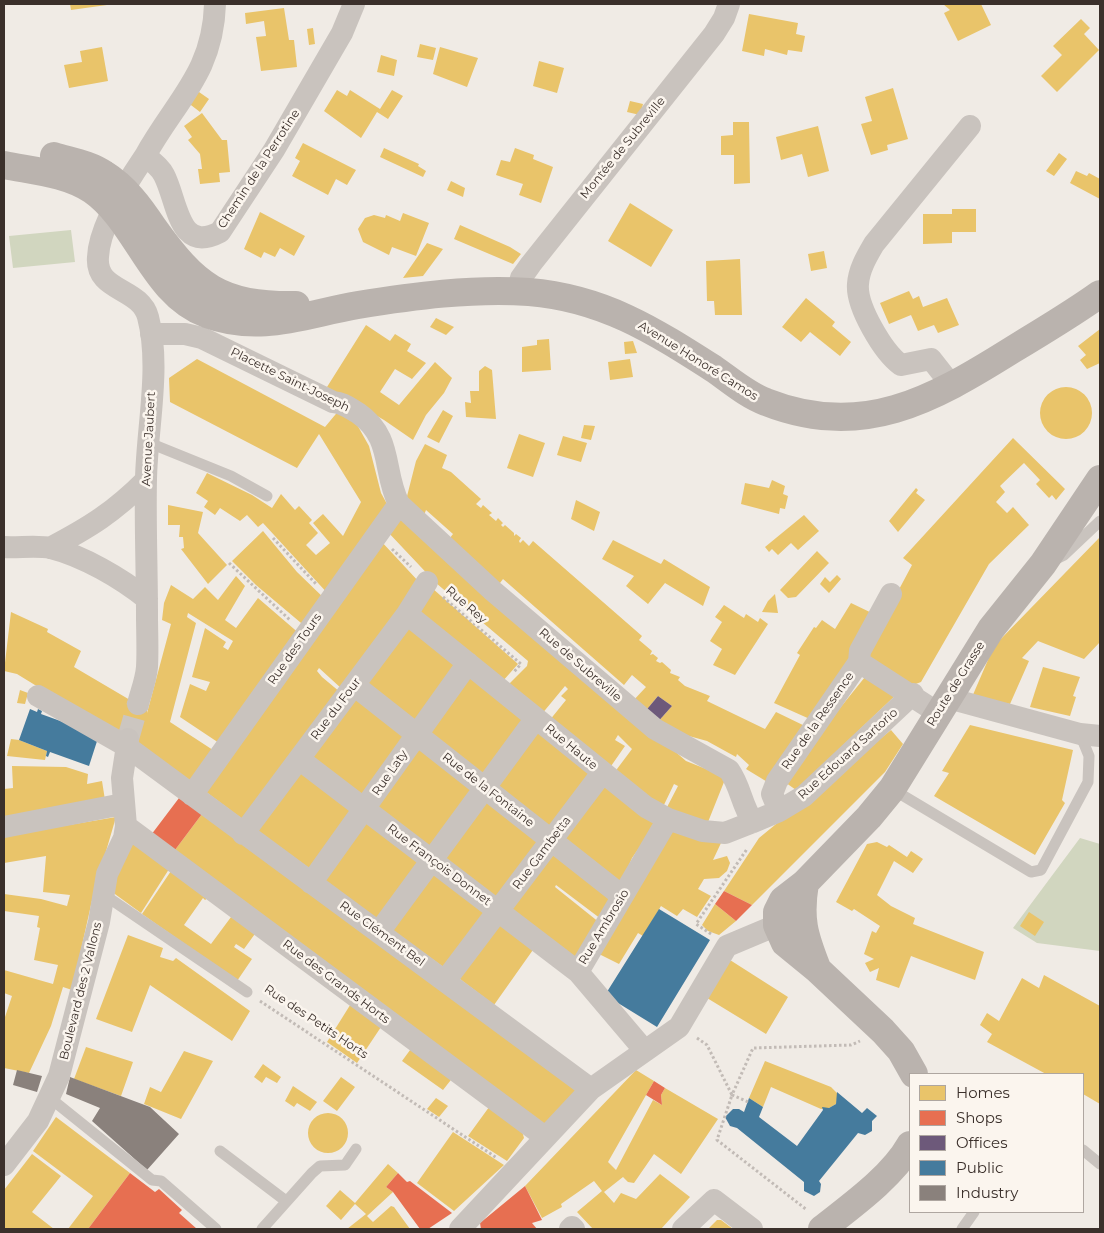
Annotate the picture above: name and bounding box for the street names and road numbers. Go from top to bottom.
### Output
street label: Montée de Subreville [578,94,668,202]
street label: Chemin de la Perrotine [215,107,303,231]
street label: Avenue Honoré Camos [636,318,760,404]
street label: Placette Saint-Joseph [228,345,352,415]
street label: Avenue Jaubert [139,391,159,487]
street label: Rue Rey [443,583,489,627]
street label: Rue des Tours [265,610,325,688]
street label: Rue de Subreville [536,625,624,705]
street label: Route de Grasse [924,639,988,729]
street label: Rue de la Ressence [779,669,857,773]
street label: Rue du Four [308,675,364,743]
street label: Rue Edouard Sartorio [795,706,901,802]
street label: Rue Haute [542,721,600,773]
street label: Rue Laty [369,747,411,799]
street label: Rue de la Fontaine [439,750,537,830]
street label: Rue Gambetta [510,814,574,892]
street label: Rue François Donnet [384,821,494,909]
street label: Rue Ambrosio [576,887,632,967]
street label: Rue Clément Bel [337,898,427,970]
street label: Boulevard des 2 Vallons [57,921,105,1061]
street label: Rue des Grands Horts [280,937,392,1027]
street label: Rue des Petits Horts [261,982,371,1062]

